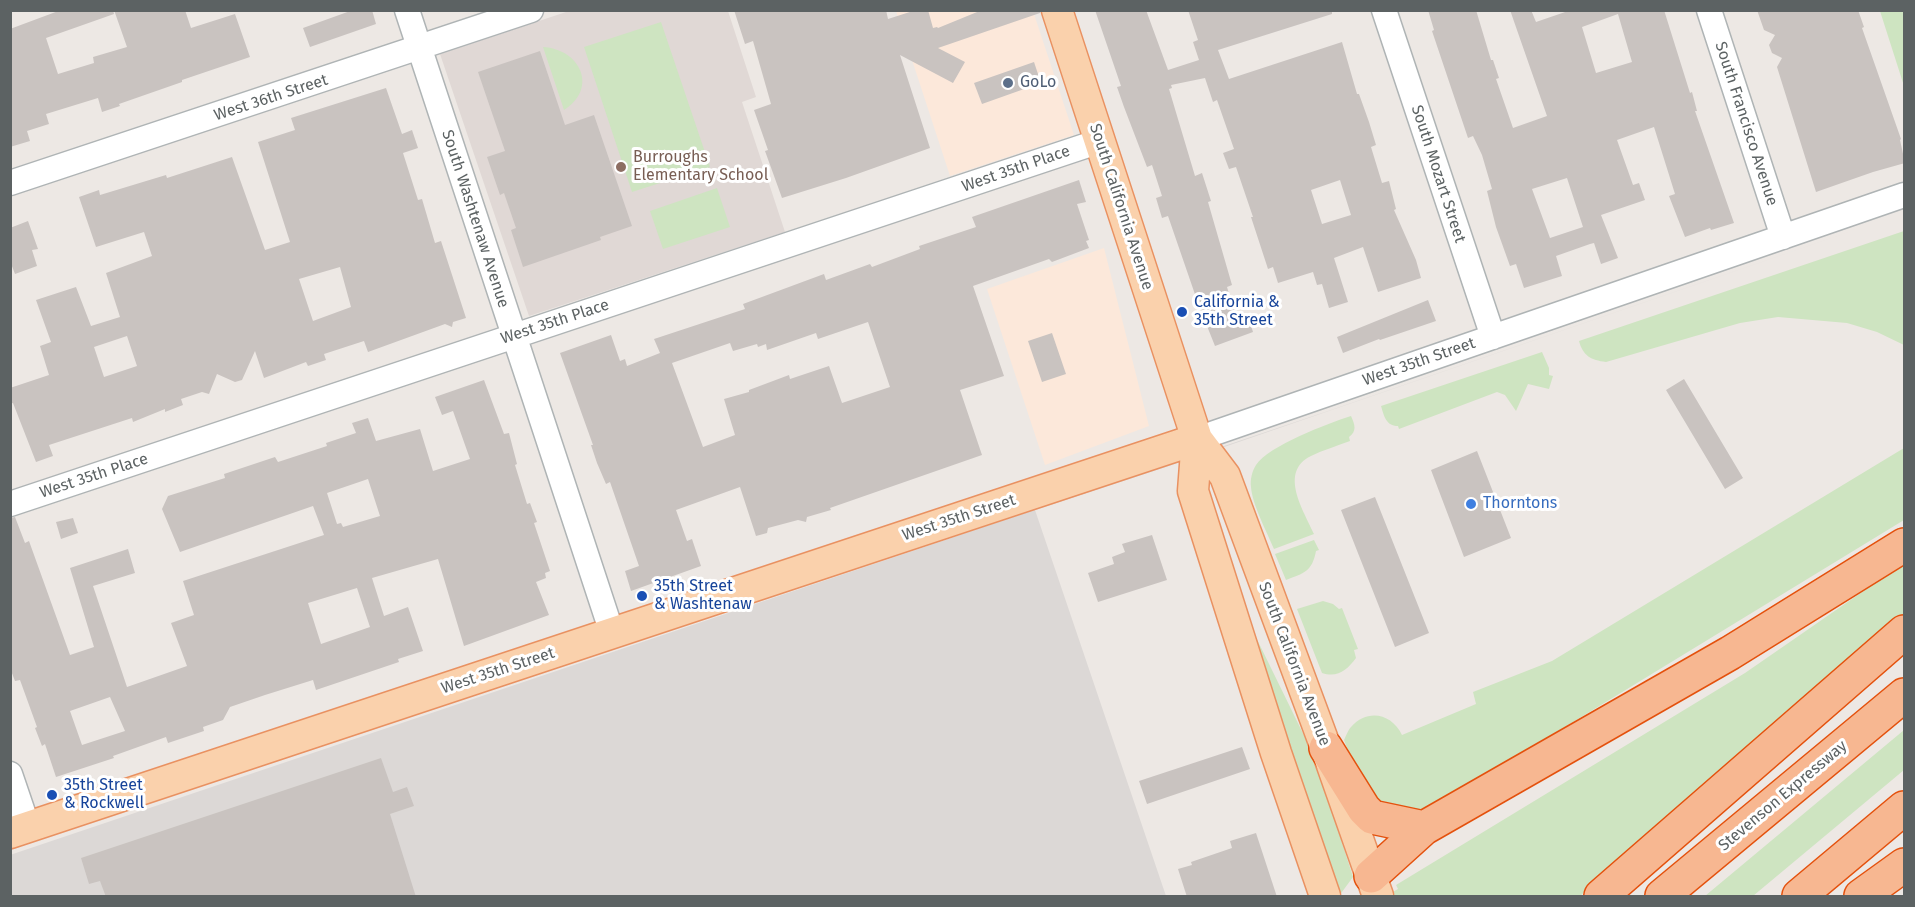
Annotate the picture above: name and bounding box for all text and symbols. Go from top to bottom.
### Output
street label: South Francisco Avenue [1710,40,1782,208]
street label: West 36th Street [212,71,330,125]
place label: GoLo [1020,73,1056,93]
marker: GoLo [1001,76,1015,90]
street label: South Mozart Street [1407,103,1469,245]
street label: South California Avenue [1085,121,1157,293]
street label: South Washtenaw Avenue [437,128,513,310]
street label: West 35th Place [959,142,1073,196]
place label: Burroughs Elementary School [633,148,768,186]
marker: Burroughs Elementary School [614,160,628,174]
place label: California & 35th Street [1194,293,1280,331]
street label: West 35th Place [498,295,612,349]
marker: California & 35th Street [1175,305,1189,319]
street label: West 35th Street [1360,334,1478,390]
street label: West 35th Place [37,449,151,503]
street label: West 35th Street [900,491,1018,545]
place label: Thorntons [1483,494,1557,514]
marker: Thorntons [1464,497,1478,511]
place label: 35th Street & Washtenaw [654,577,752,615]
street label: South California Avenue [1254,579,1334,749]
marker: 35th Street & Washtenaw [635,589,649,603]
street label: West 35th Street [439,644,557,698]
street label: Stevenson Expressway [1715,737,1851,855]
place label: 35th Street & Rockwell [64,776,144,814]
marker: 35th Street & Rockwell [45,788,59,802]

